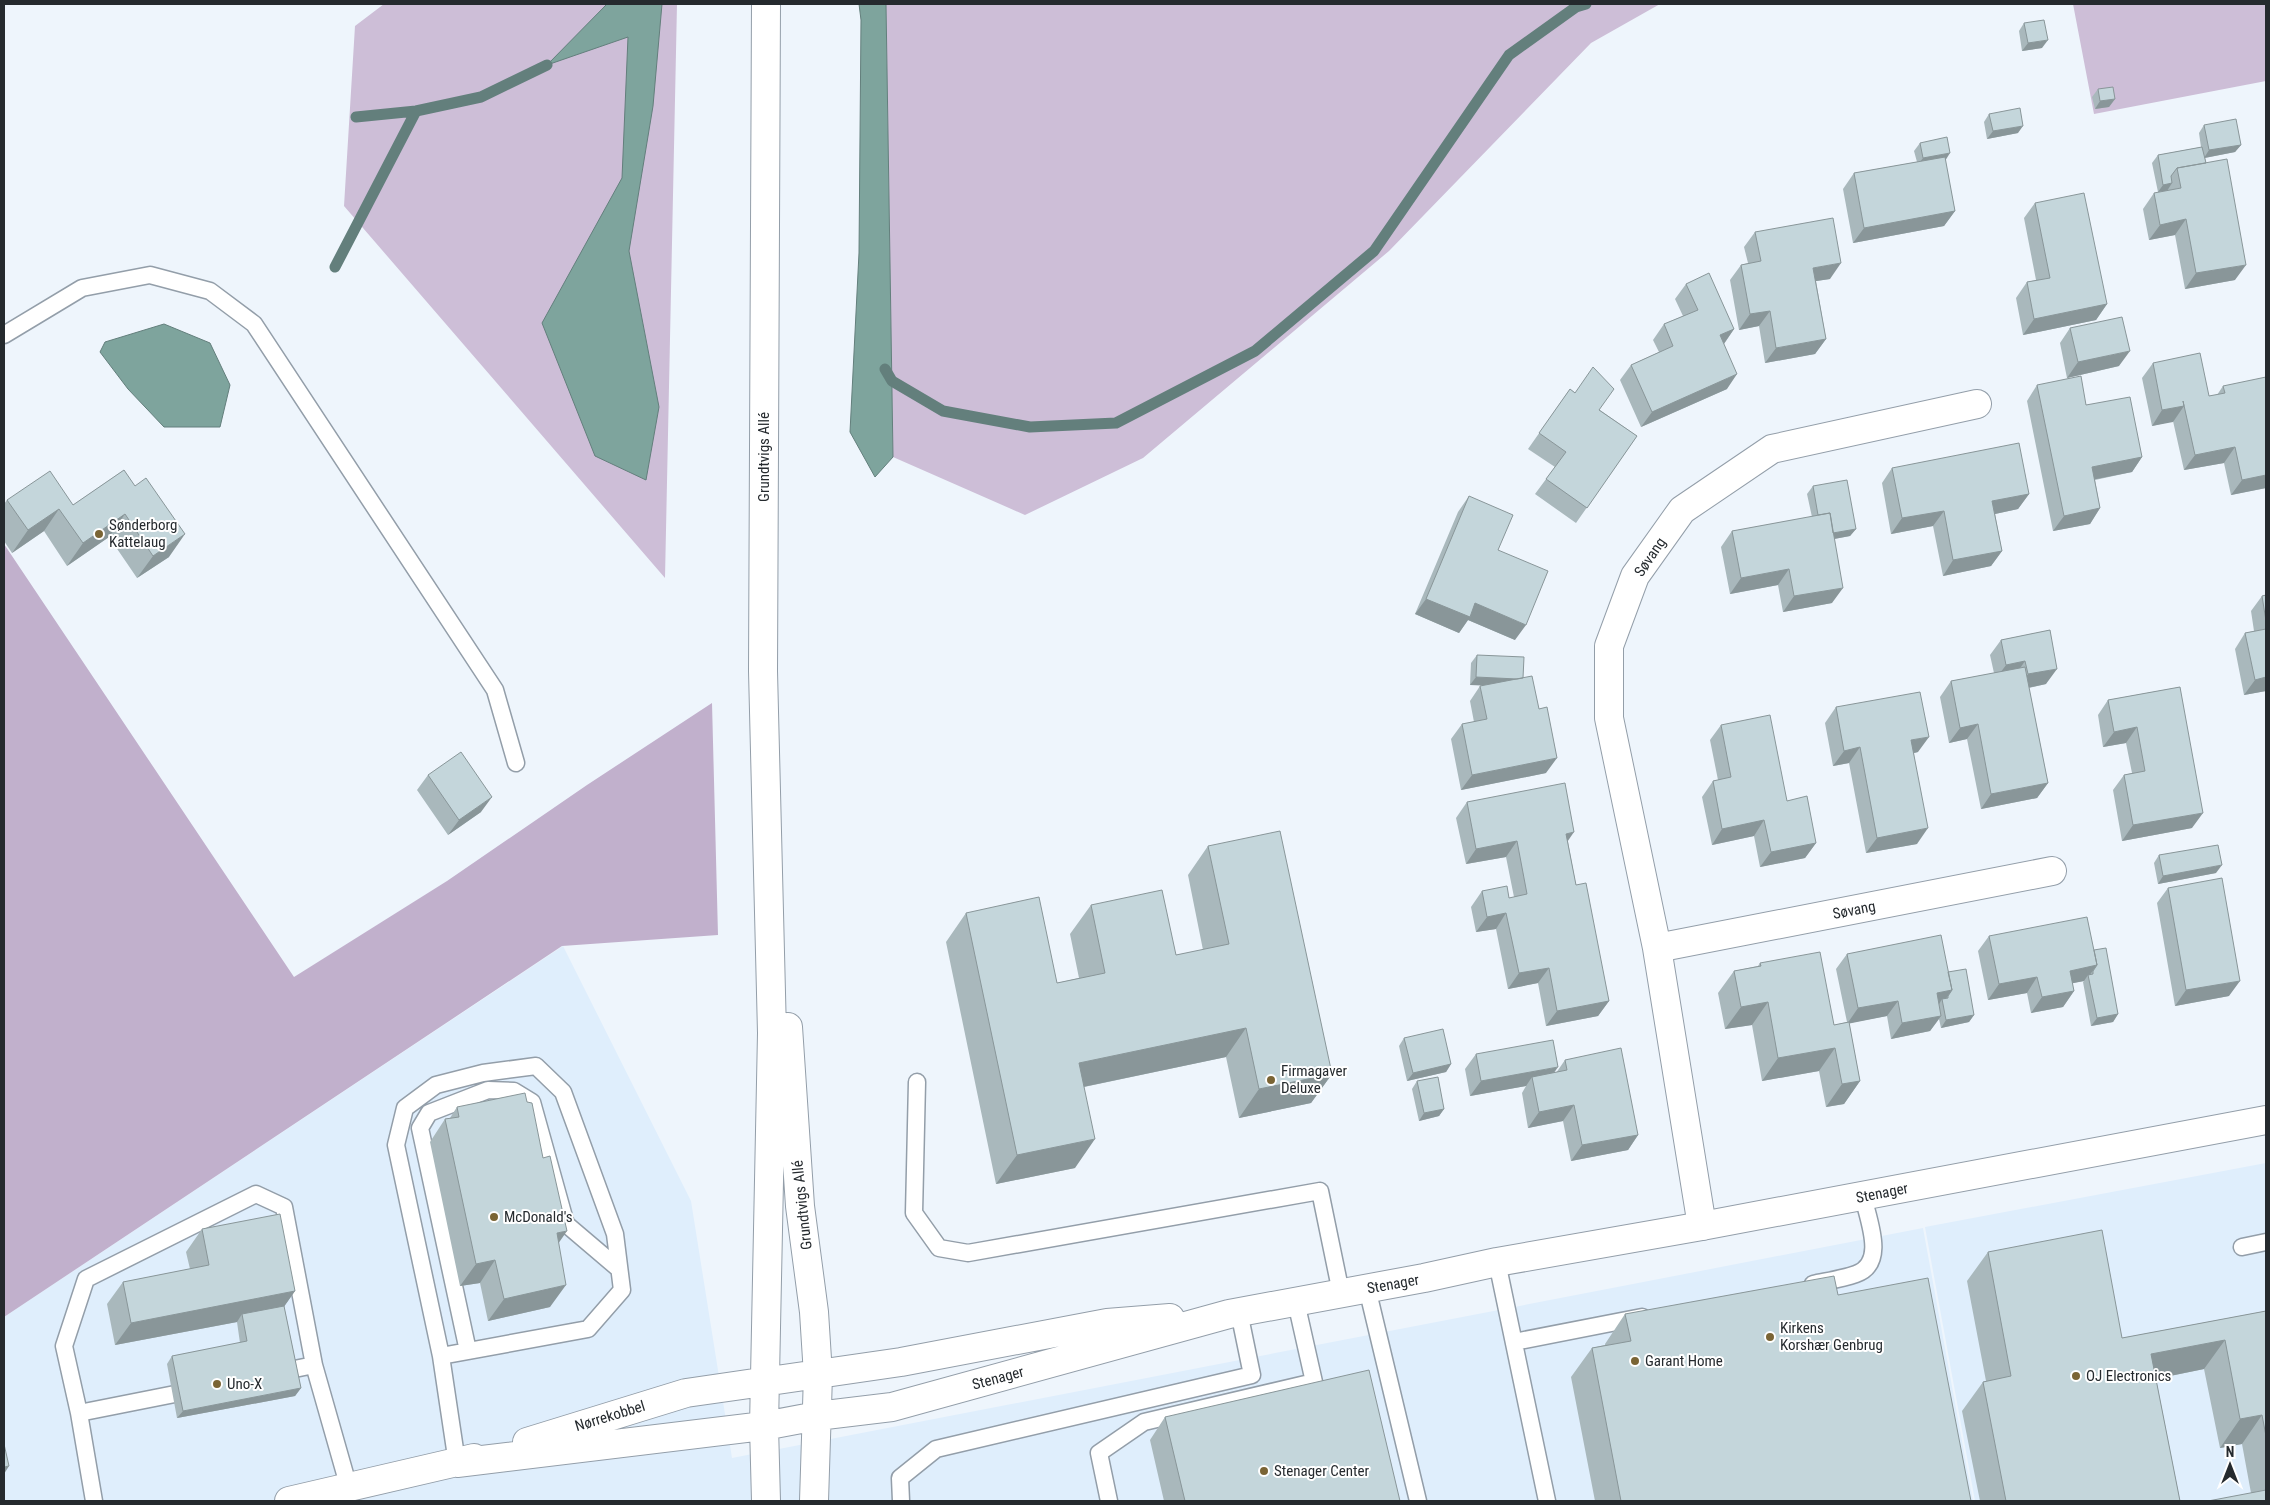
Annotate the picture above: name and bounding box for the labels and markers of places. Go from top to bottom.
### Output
place label: Sønderborg Kattelaug [109,516,177,551]
marker: Sønderborg Kattelaug [93,528,105,540]
place label: Firmagaver Deluxe [1281,1062,1348,1097]
marker: Firmagaver Deluxe [1265,1074,1277,1086]
place label: McDonald's [504,1208,573,1226]
marker: McDonald's [488,1211,500,1223]
place label: Kirkens Korshær Genbrug [1780,1319,1883,1354]
marker: Kirkens Korshær Genbrug [1764,1331,1776,1343]
place label: Garant Home [1645,1352,1723,1370]
marker: Garant Home [1629,1355,1641,1367]
place label: OJ Electronics [2086,1367,2172,1385]
marker: OJ Electronics [2070,1370,2082,1382]
place label: Uno-X [227,1375,262,1393]
marker: Uno-X [211,1378,223,1390]
place label: Stenager Center [1274,1462,1369,1480]
marker: Stenager Center [1258,1465,1270,1477]

